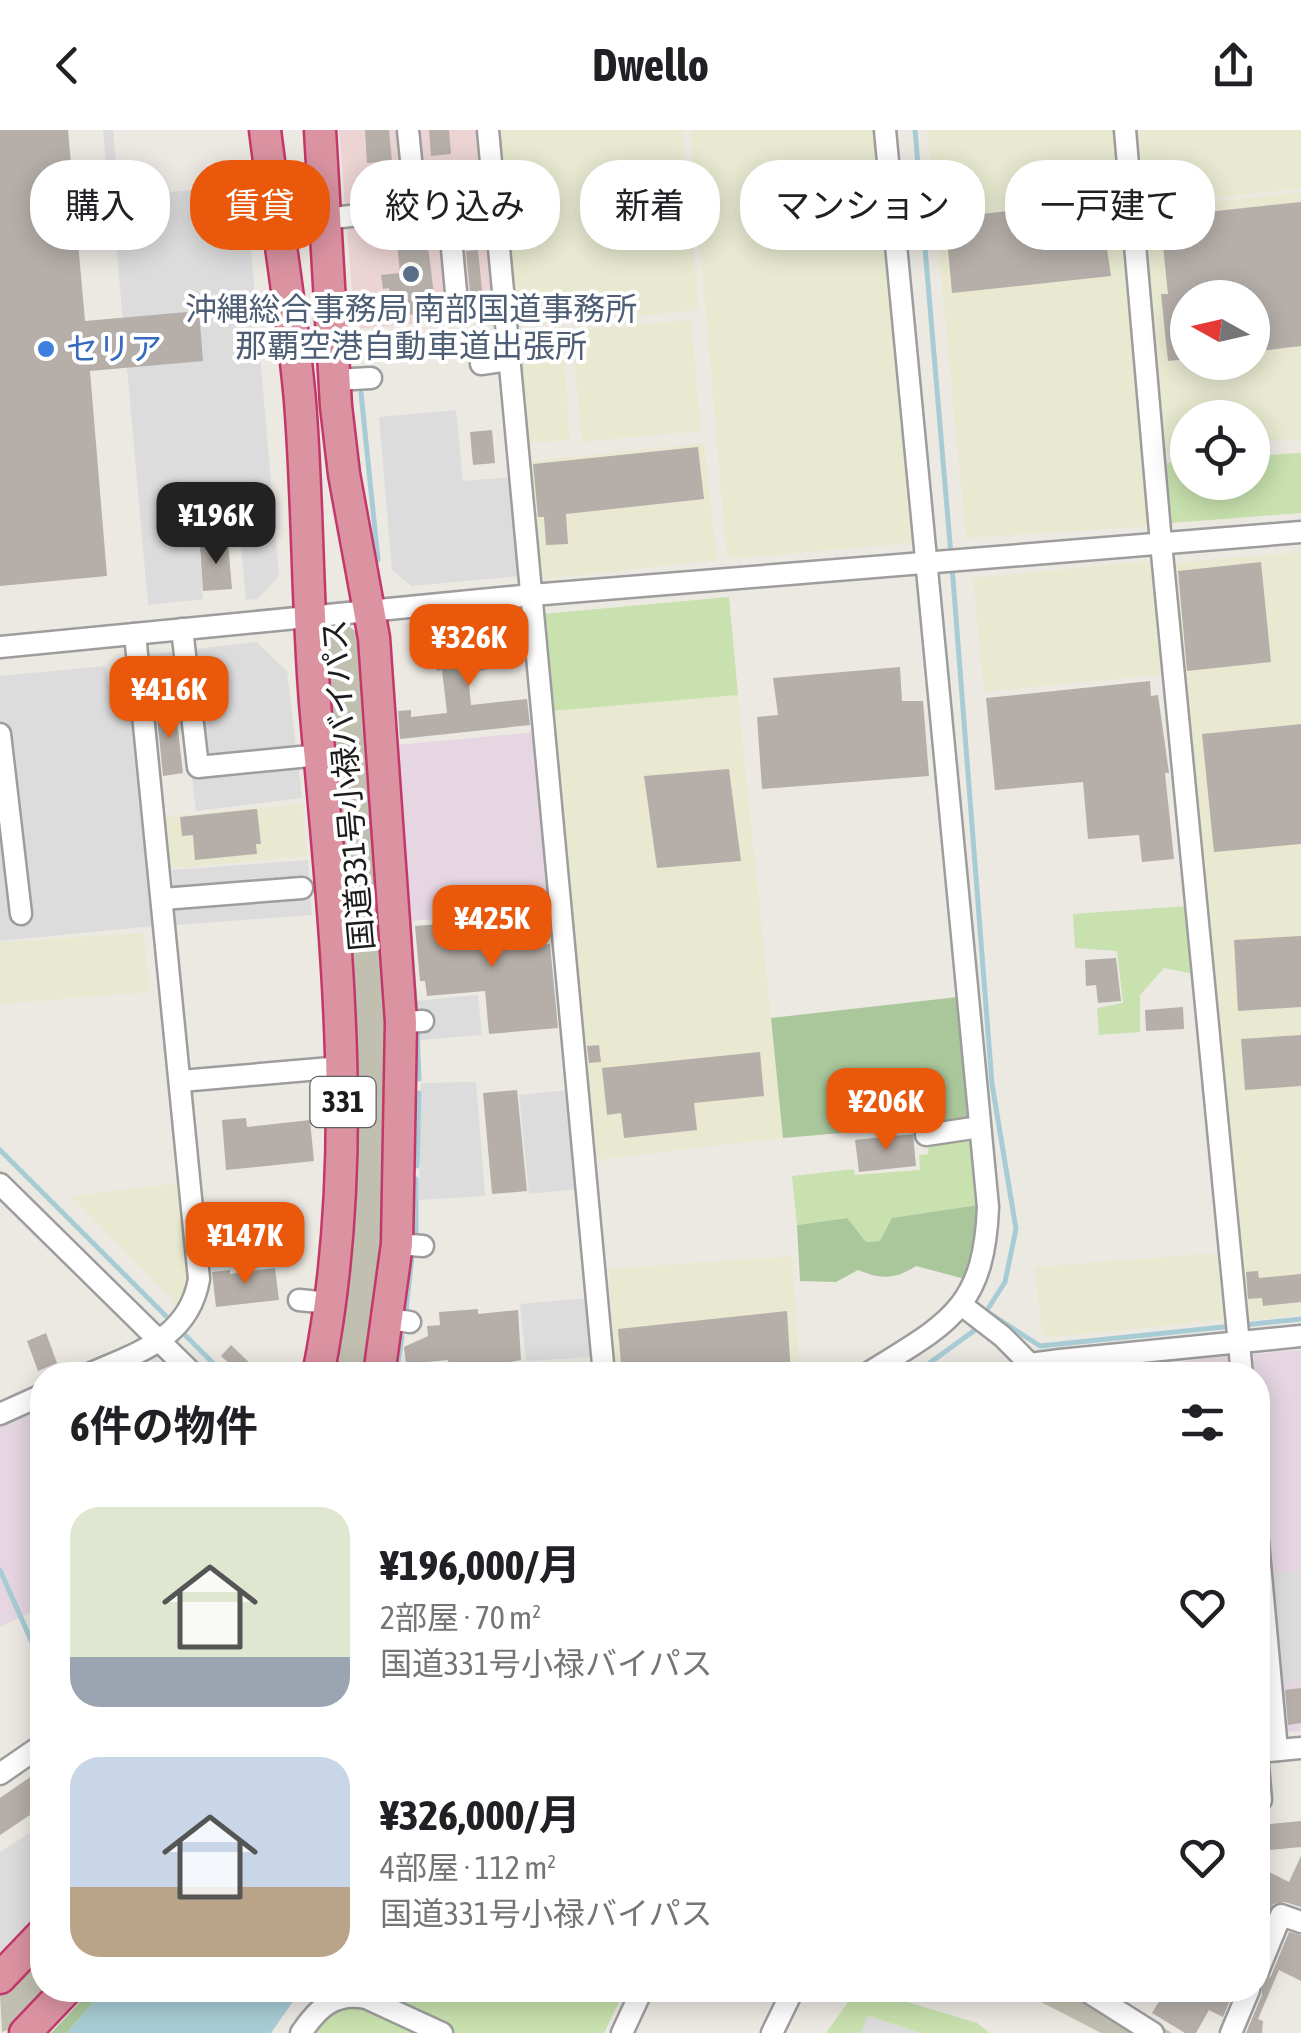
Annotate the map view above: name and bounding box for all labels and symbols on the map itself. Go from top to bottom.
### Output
marker: 沖縄総合事務局 南部国道事務所 那覇空港自動車道出張所 [400,263,422,285]
north arrow [1170,280,1270,380]
place label: 沖縄総合事務局 南部国道事務所 那覇空港自動車道出張所 [185,290,637,364]
place label: セリア [66,330,162,367]
marker: セリア [35,338,57,360]
pin: ¥196K [146,482,286,567]
pin: ¥326K [399,604,539,689]
street label: 国道331号小禄バイパス [315,618,380,952]
pin: ¥416K [99,656,239,741]
pin: ¥425K [422,885,562,970]
pin: ¥206K [816,1068,956,1153]
road number: 331 [310,1077,376,1127]
pin: ¥147K [175,1202,315,1287]

